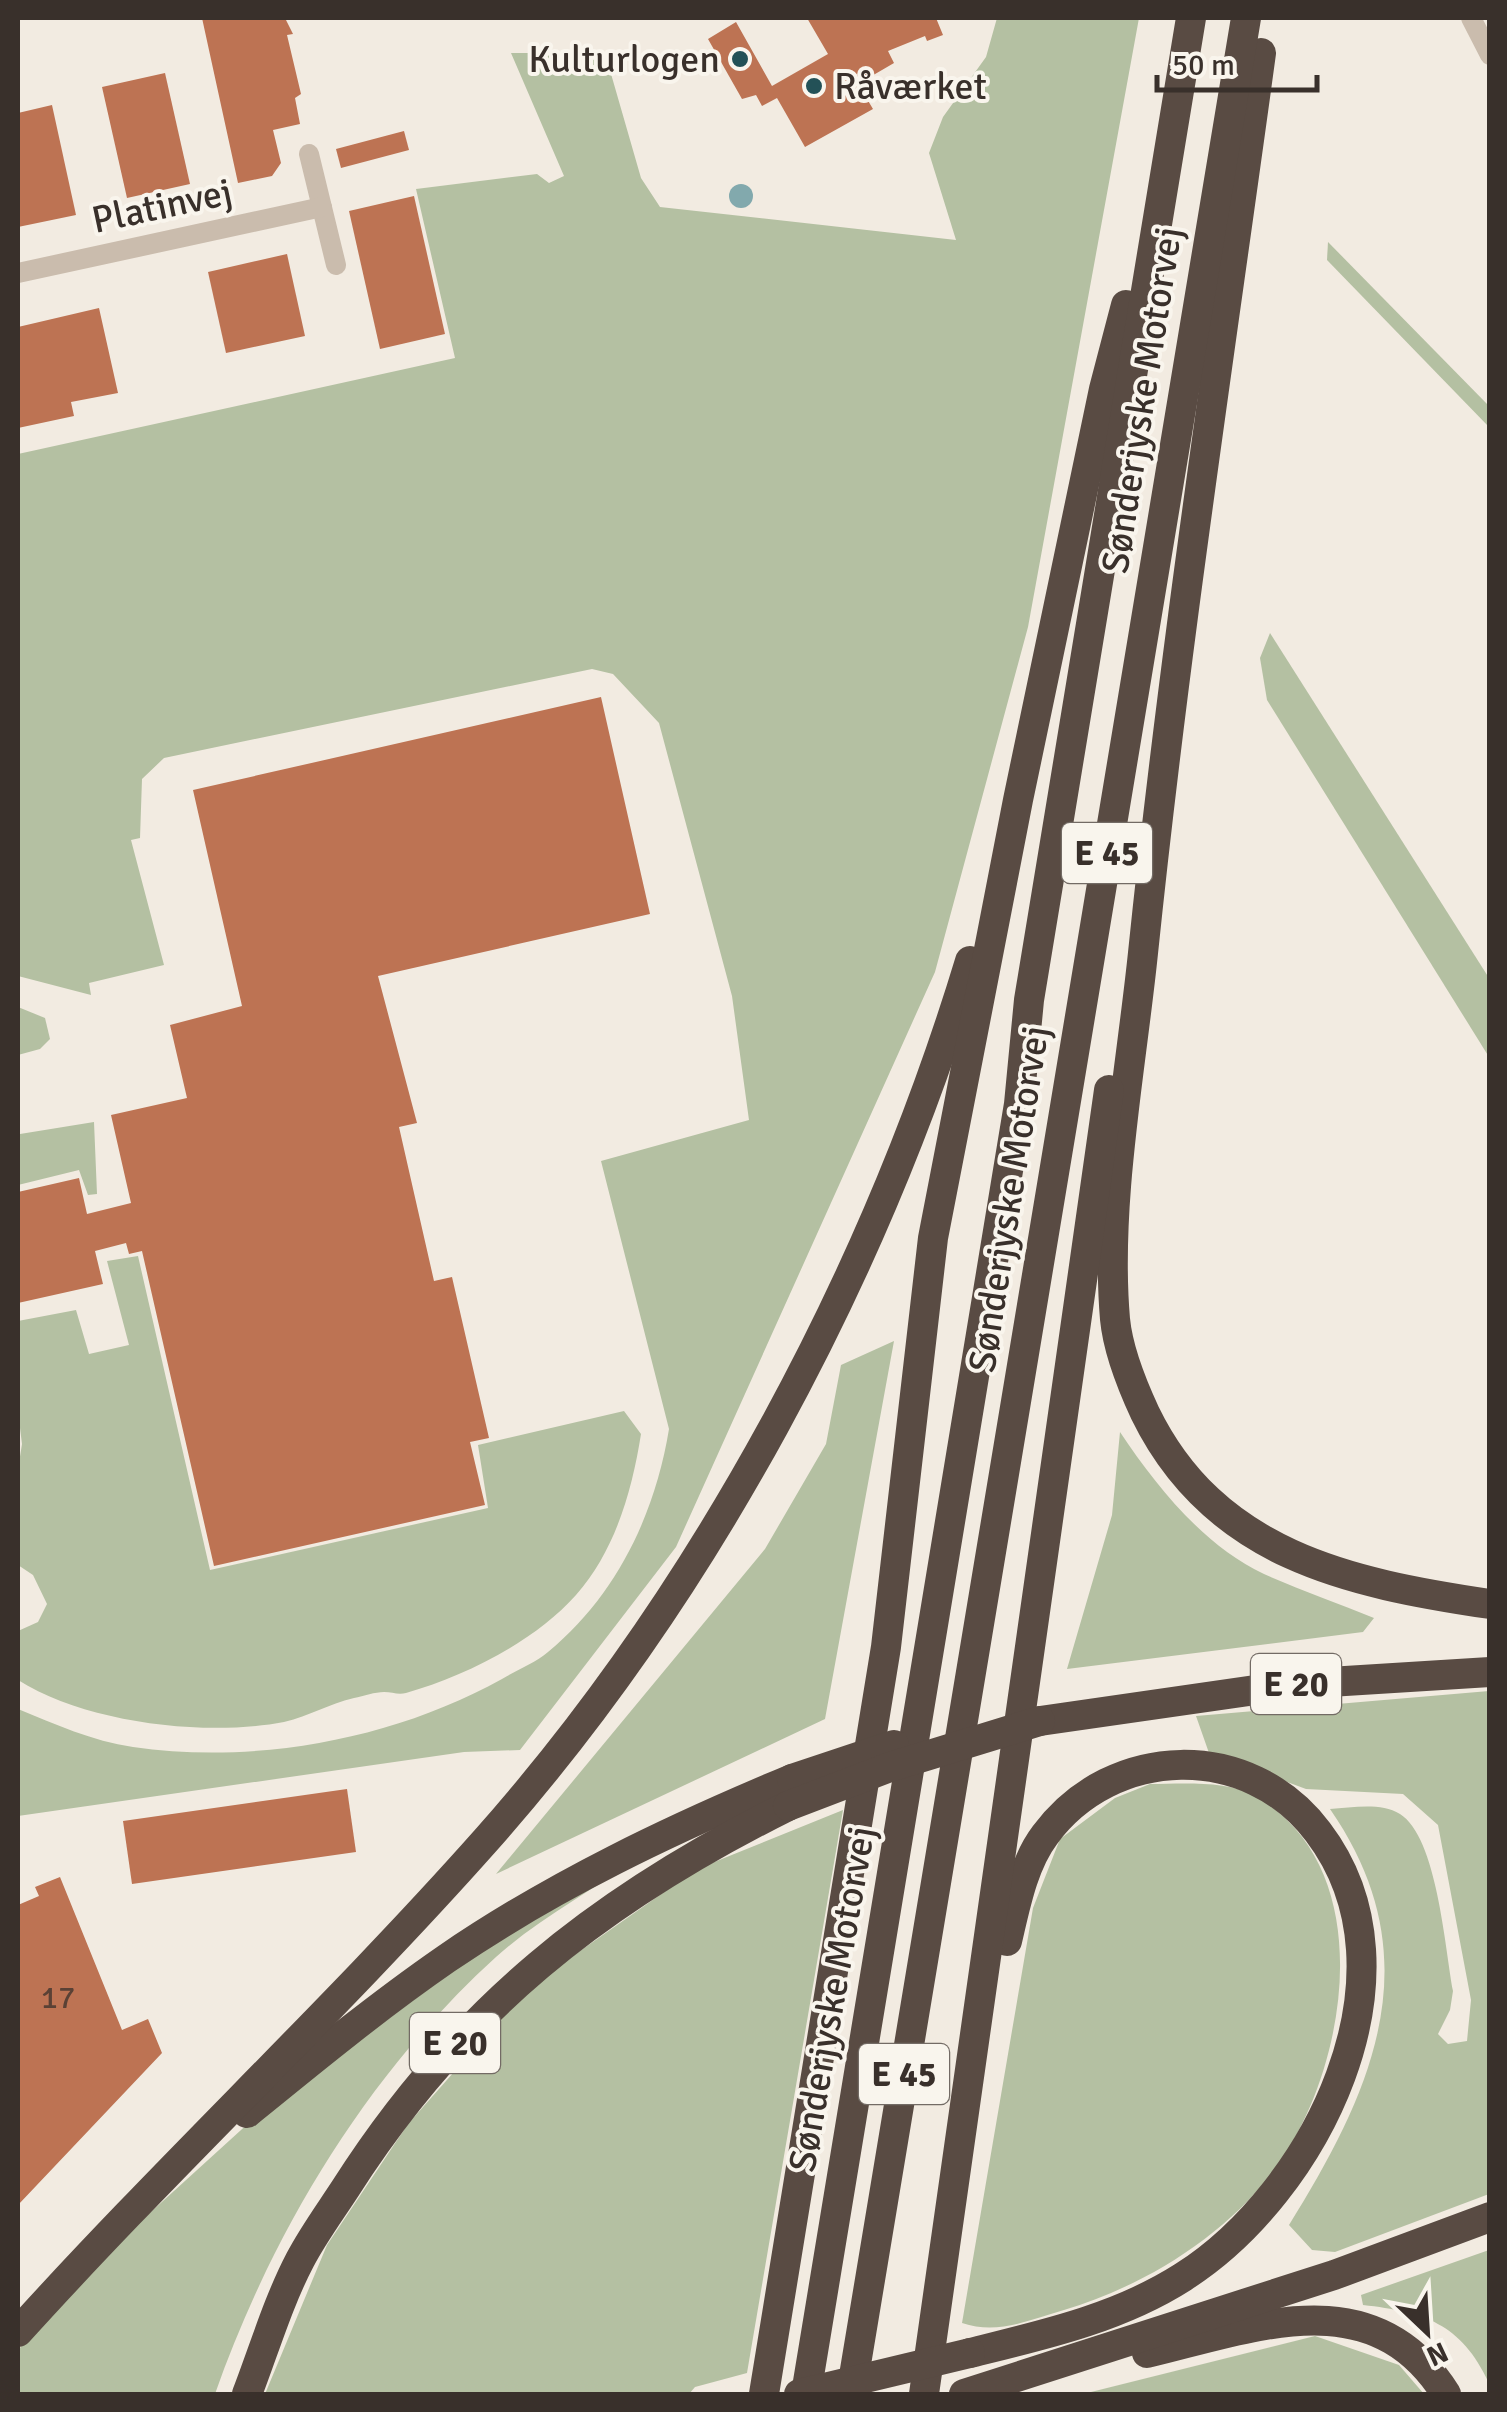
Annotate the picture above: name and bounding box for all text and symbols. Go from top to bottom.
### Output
scale bar [1157,30,1317,92]
place label: Kulturlogen [528,36,720,83]
text: 50 m [1172,47,1235,84]
marker: Kulturlogen [729,48,751,70]
place label: Råværket [834,63,987,110]
marker: Råværket [803,75,825,97]
street label: Platinvej [88,168,236,244]
street label: Sønderjyske Motorvej [1091,223,1193,577]
road number: E 45 [1062,823,1152,883]
street label: Sønderjyske Motorvej [958,1022,1060,1376]
road number: E 20 [1251,1654,1341,1714]
street label: Sønderjyske Motorvej [778,1823,886,2175]
house number: 17 [41,1978,75,2017]
road number: E 20 [410,2013,500,2073]
road number: E 45 [859,2044,949,2104]
north arrow [1377,2282,1477,2382]
text: N [1421,2334,1453,2373]

